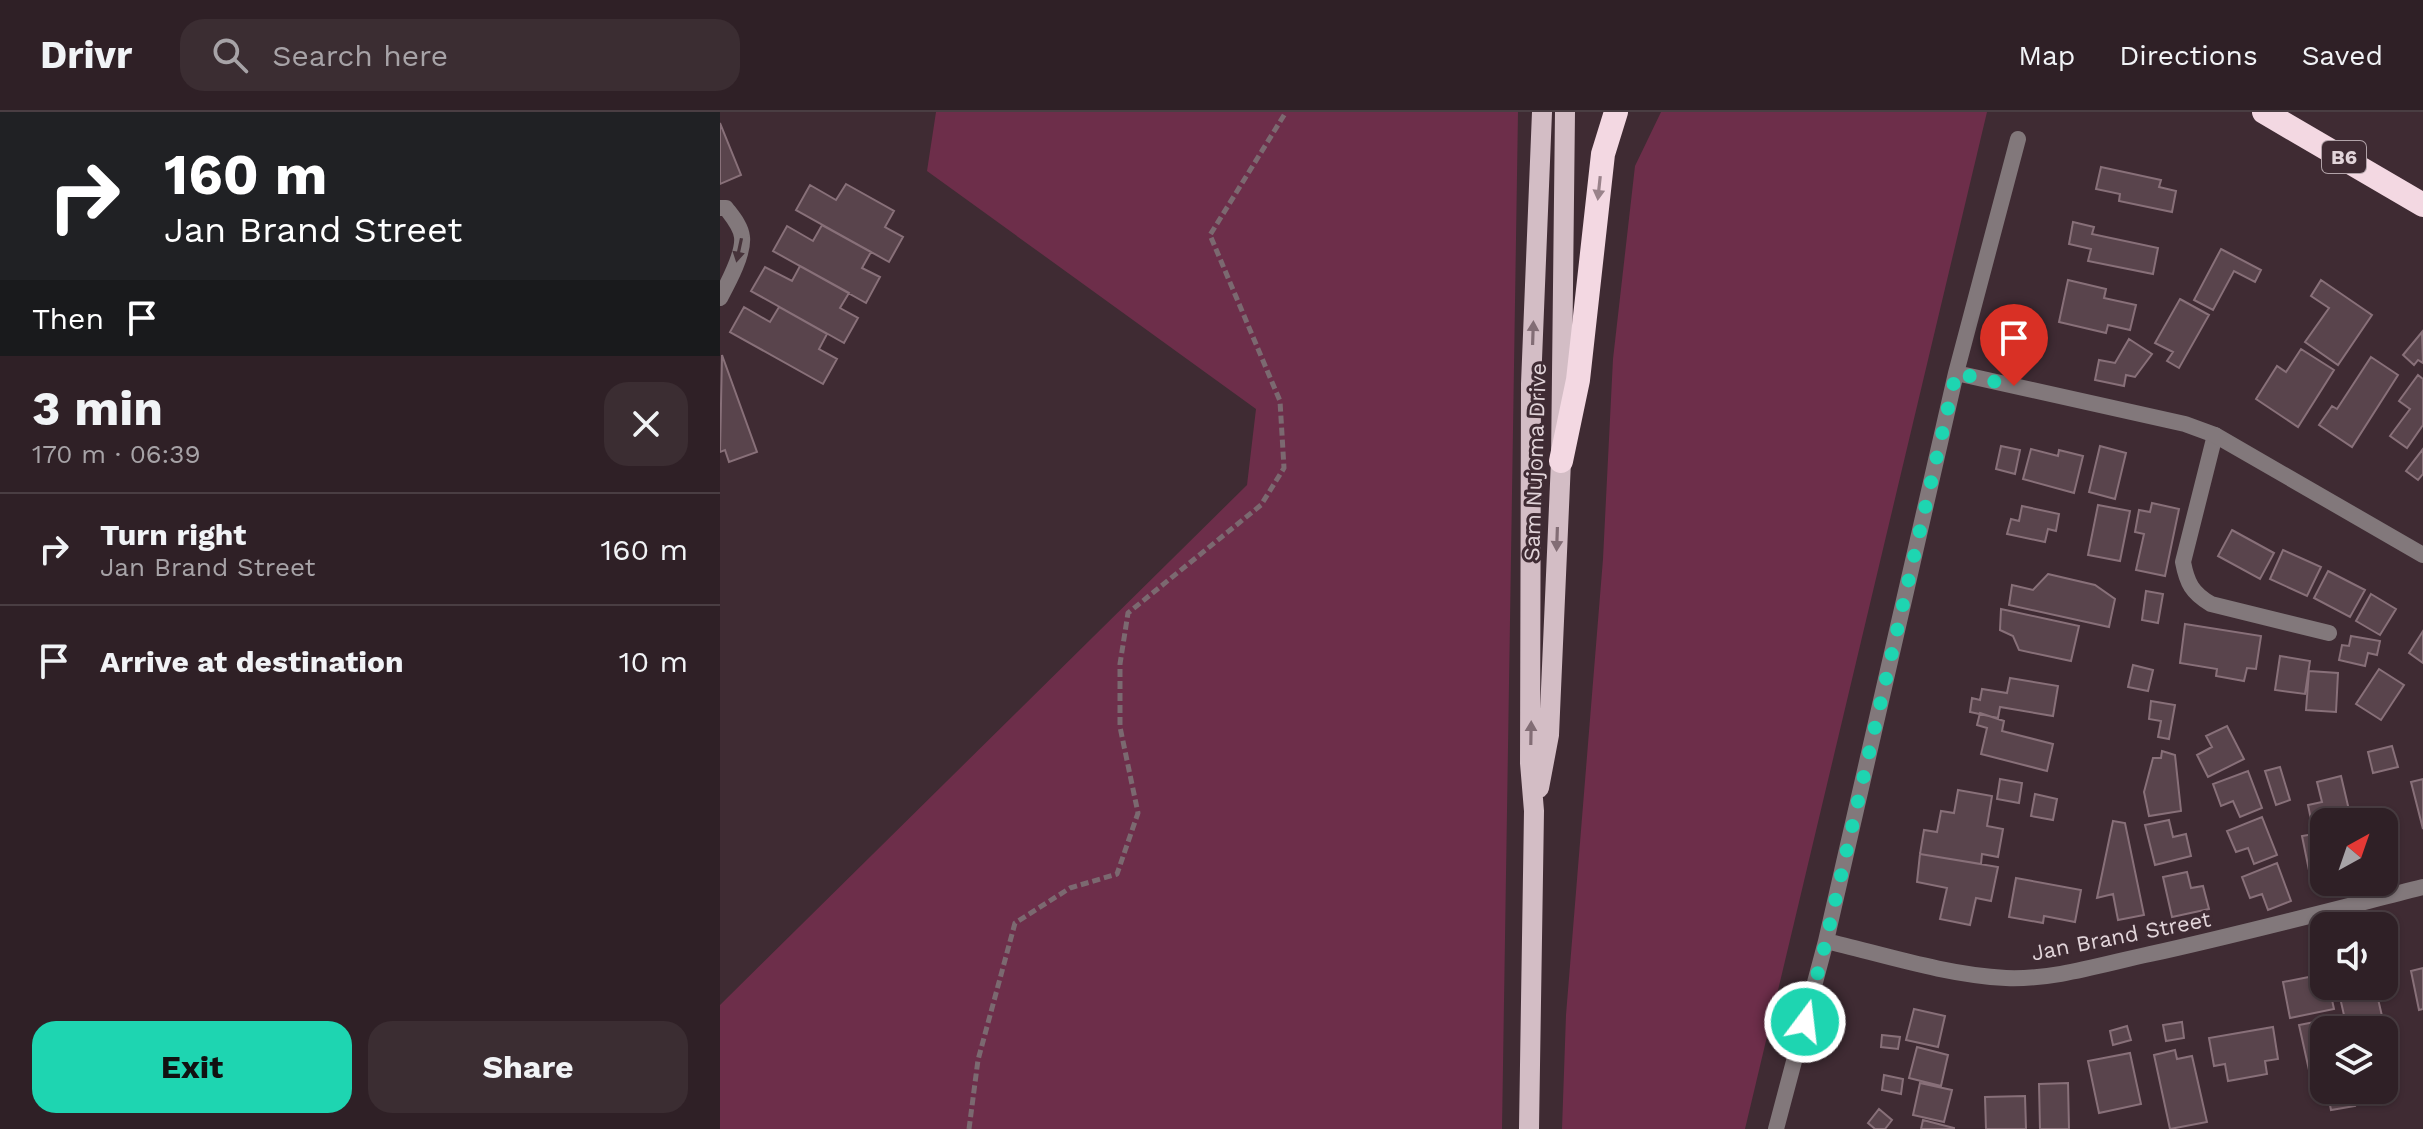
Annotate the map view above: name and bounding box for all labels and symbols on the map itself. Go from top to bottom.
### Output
road number: B6 [2322,141,2366,173]
one-way arrow [1593,176,1606,201]
one-way arrow [732,238,745,263]
pin [1980,304,2048,386]
one-way arrow [1527,320,1540,345]
street label: Sam Nujoma Drive [1519,362,1551,562]
one-way arrow [1551,527,1564,552]
one-way arrow [1525,720,1537,745]
north arrow [2310,808,2398,896]
street label: Jan Brand Street [2029,906,2213,966]
position arrow [1763,980,1847,1064]

